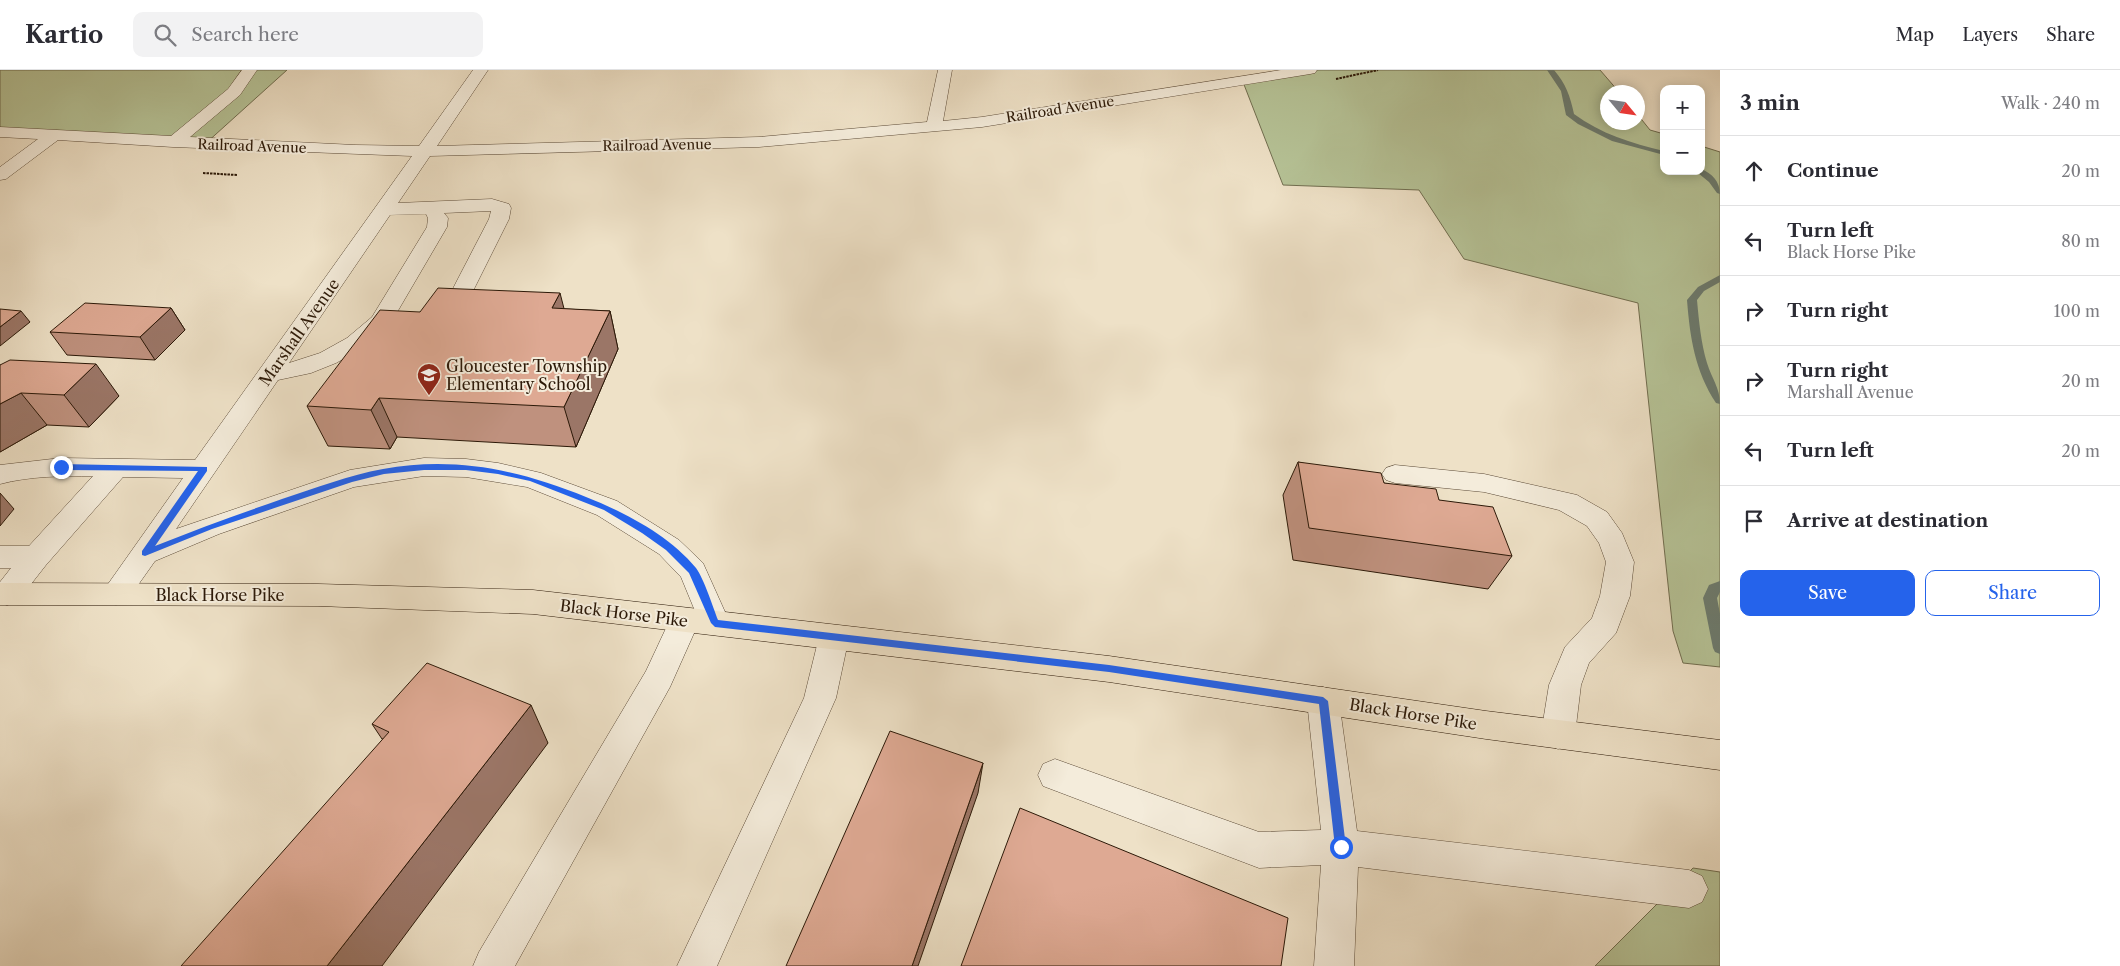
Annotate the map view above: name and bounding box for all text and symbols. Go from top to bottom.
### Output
search box [133,12,483,57]
text: Kartio [25,20,103,49]
icon: search [151,21,179,49]
text: Search here [191,23,299,46]
text: Map [1896,24,1934,46]
text: Layers [1962,24,2018,46]
text: Share [2046,24,2095,46]
north arrow [1600,85,1645,130]
map controls [1660,85,1705,175]
button: + [1660,85,1705,130]
text: 3 min [1740,90,1800,115]
street label: Railroad Avenue [1005,92,1115,126]
text: Walk · 240 m [2001,93,2100,113]
button: − [1660,130,1705,175]
street label: Railroad Avenue [197,135,307,157]
street label: Railroad Avenue [602,135,712,155]
icon: ahead [1740,157,1768,185]
text: Continue [1787,159,1879,182]
text: 20 m [2061,161,2100,181]
text: Turn left [1787,219,1874,242]
icon: left [1740,227,1768,255]
text: 80 m [2061,231,2100,251]
text: Black Horse Pike [1787,242,1916,262]
street label: Marshall Avenue [254,274,344,390]
icon: right [1740,297,1768,325]
text: Turn right [1787,299,1888,322]
text: 100 m [2054,301,2100,321]
place label: Gloucester Township Elementary School [446,356,607,394]
text: Turn right [1787,359,1888,382]
school or university icon: Gloucester Township Elementary School [416,362,442,396]
icon: right [1740,367,1768,395]
text: 20 m [2061,371,2100,391]
text: Marshall Avenue [1787,382,1914,402]
icon: left [1740,437,1768,465]
text: Turn left [1787,439,1874,462]
text: 20 m [2061,441,2100,461]
route end [50,456,73,479]
icon: arrive [1740,507,1768,535]
text: Arrive at destination [1787,509,1988,532]
button: Save [1740,570,1915,616]
button: Share [1925,570,2100,616]
street label: Black Horse Pike [156,585,285,605]
street label: Black Horse Pike [559,595,689,631]
street label: Black Horse Pike [1348,694,1478,734]
route start [1330,836,1353,859]

